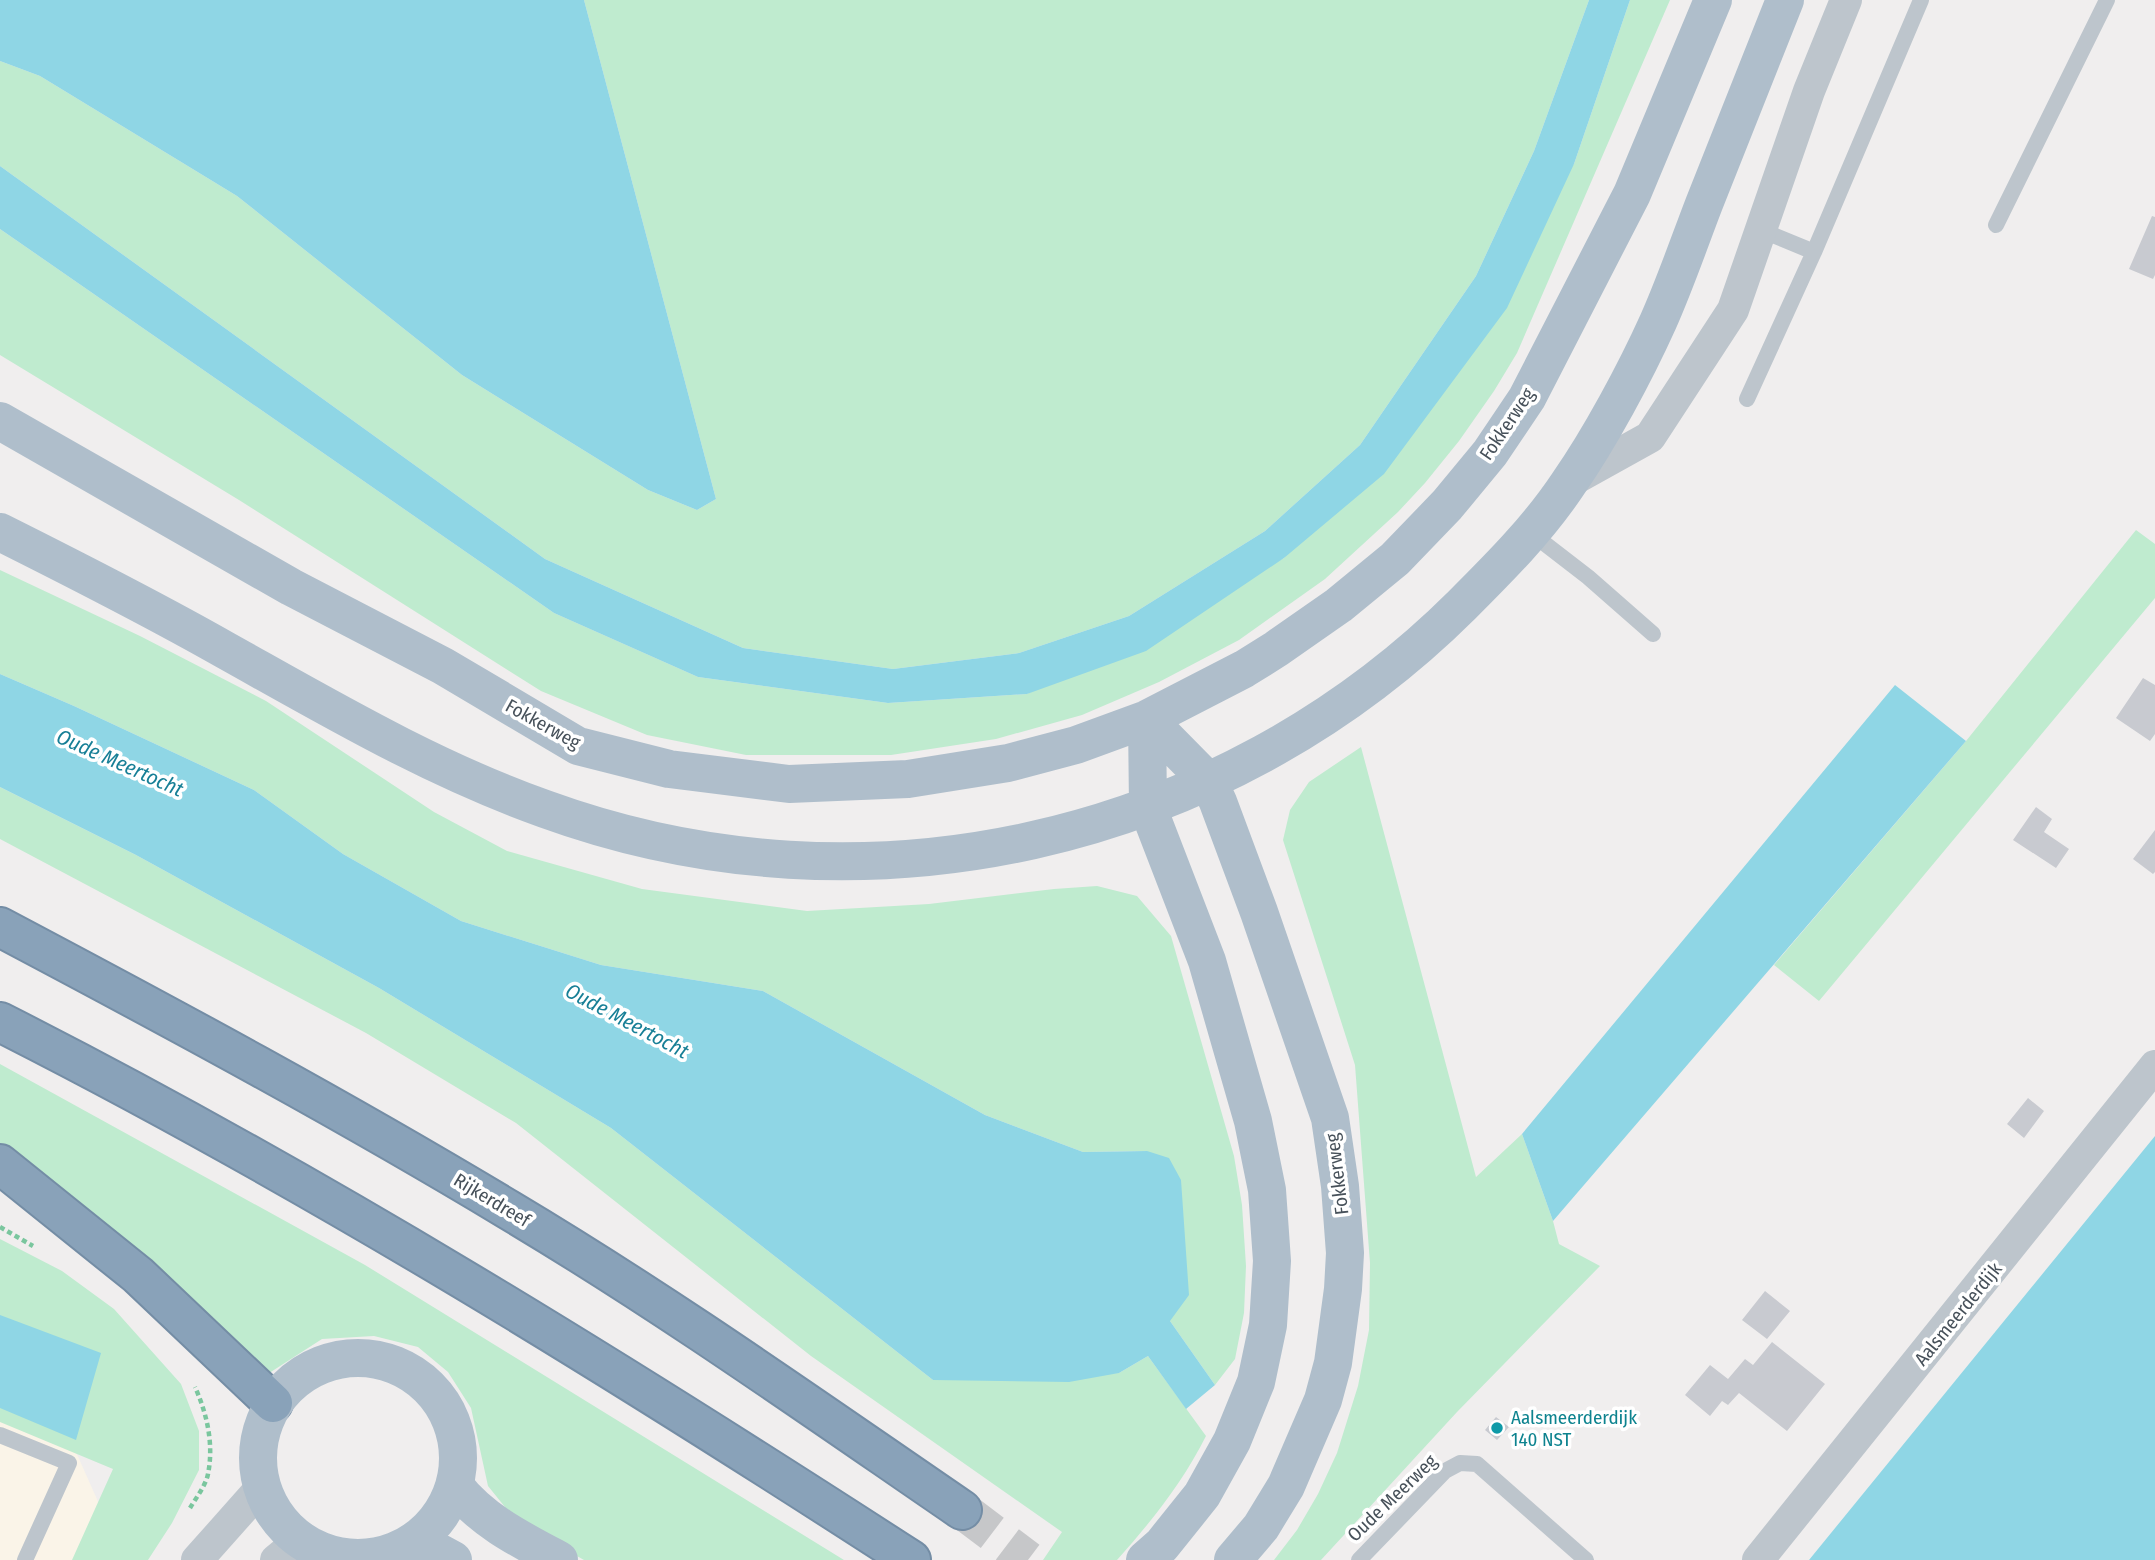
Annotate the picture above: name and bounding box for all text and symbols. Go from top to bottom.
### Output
street label: Fokkerweg [1475,384,1539,464]
street label: Fokkerweg [502,694,584,754]
water label: Oude Meertocht [53,723,188,803]
water label: Oude Meertocht [561,978,693,1064]
street label: Fokkerweg [1321,1132,1353,1216]
street label: Rijkerdreef [450,1168,535,1232]
street label: Aalsmeerderdijk [1909,1258,2007,1370]
place label: Aalsmeerderdijk 140 NST [1511,1406,1637,1451]
marker: Aalsmeerderdijk 140 NST [1489,1420,1505,1436]
street label: Oude Meerweg [1342,1450,1442,1546]

